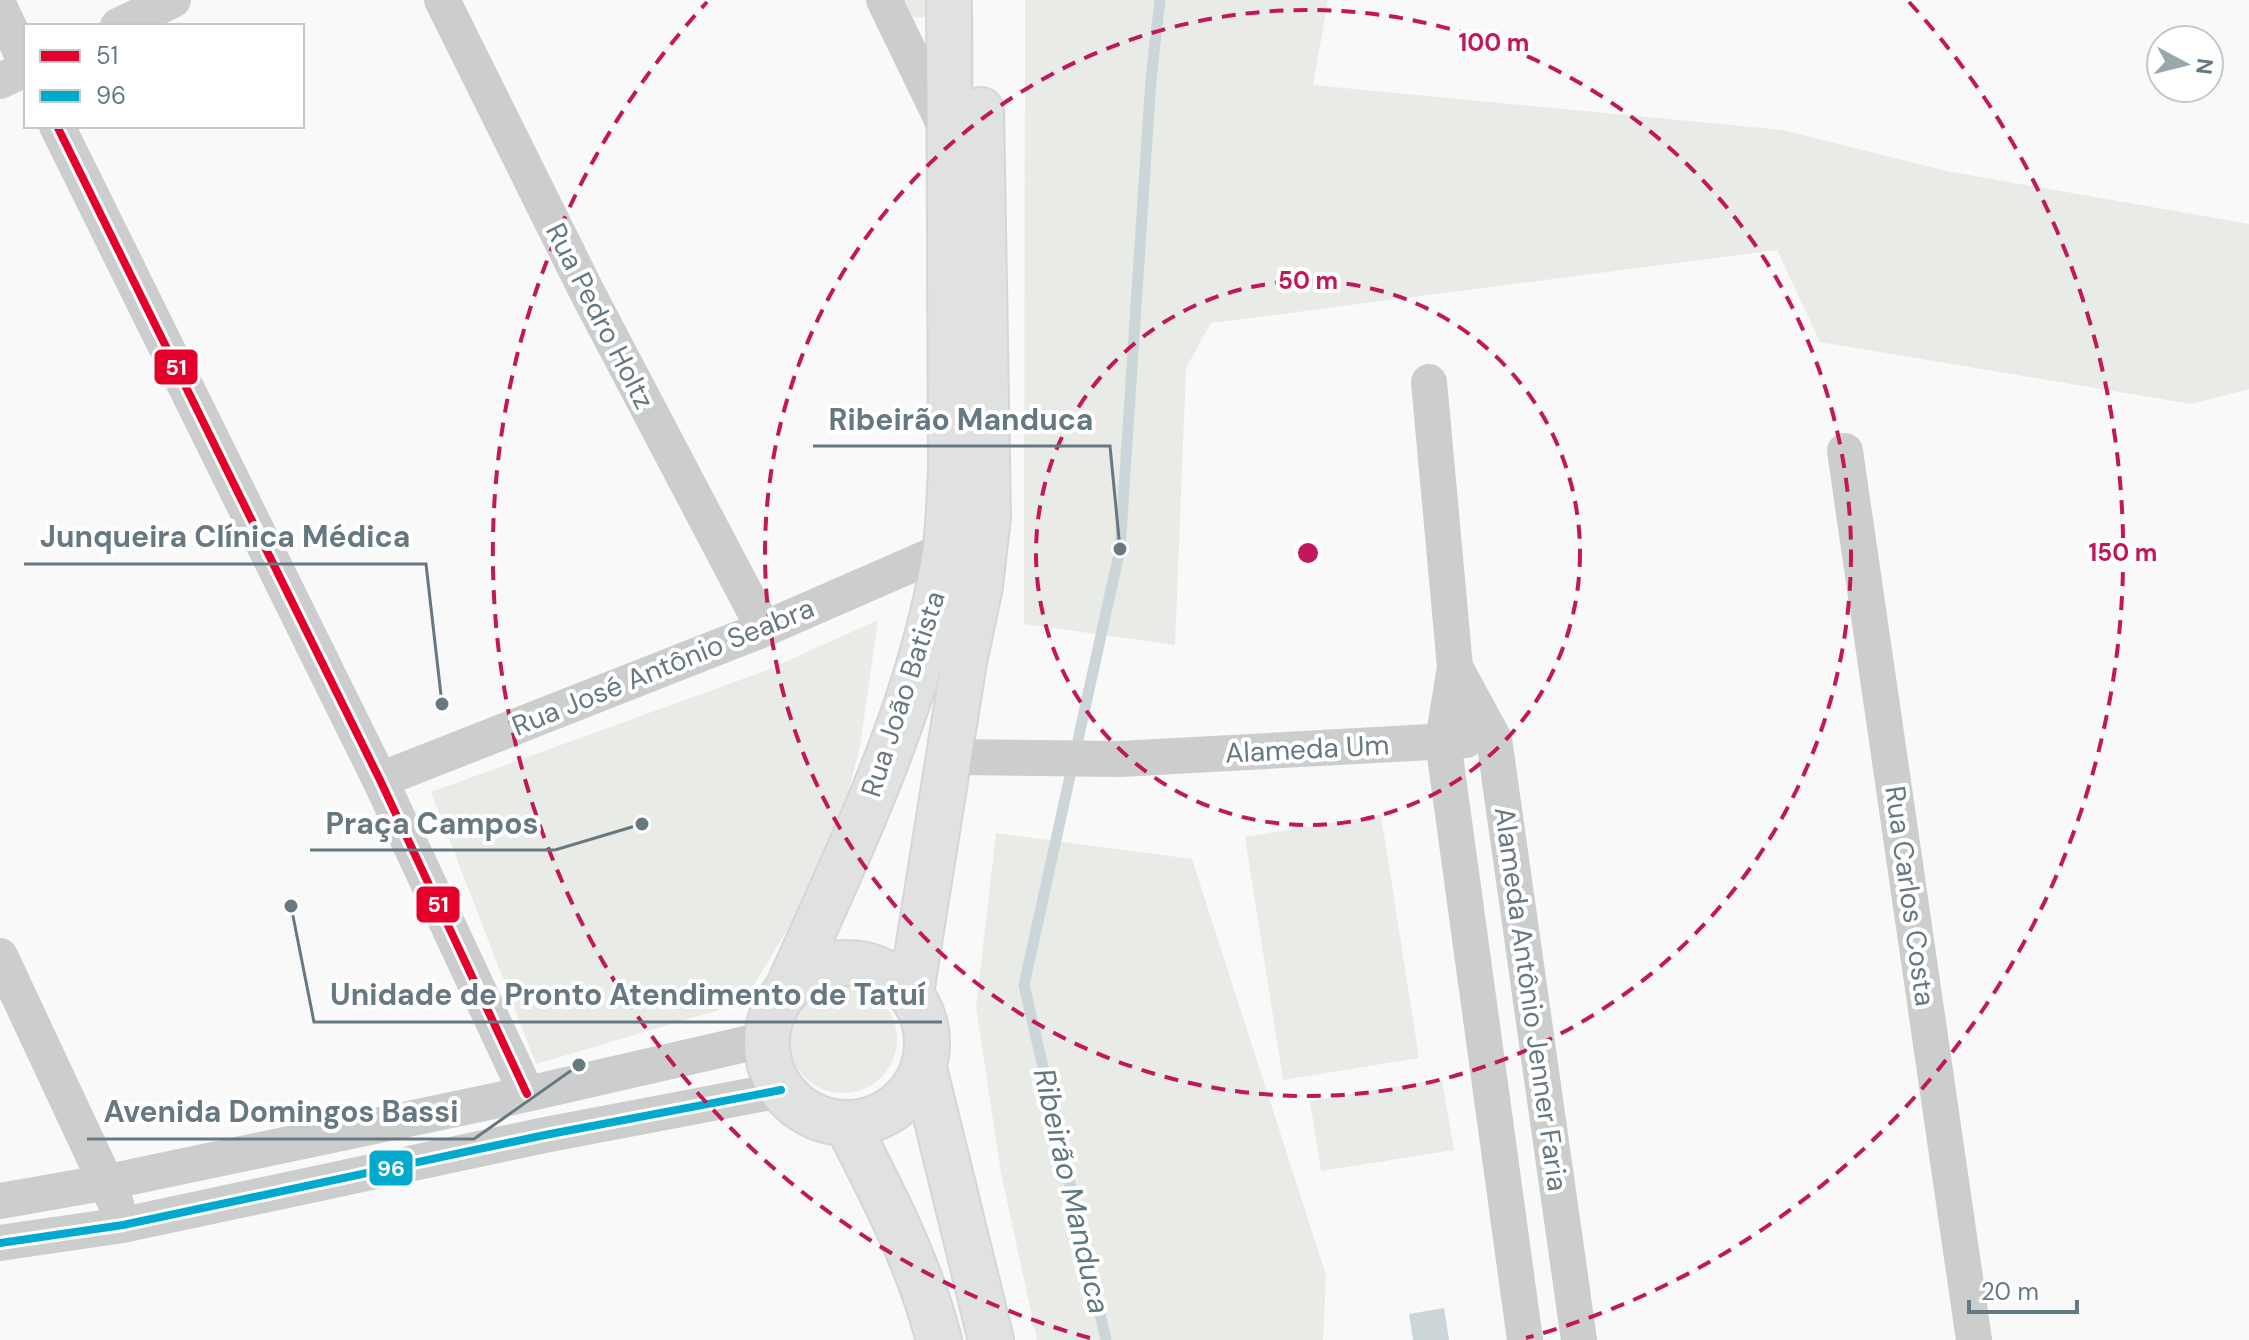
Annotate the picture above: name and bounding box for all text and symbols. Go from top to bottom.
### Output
legend [24,24,304,128]
north arrow [2145,24,2225,104]
text: 100 m [1459,27,1529,58]
text: 51 [96,40,118,71]
text: N [2189,57,2220,76]
text: 96 [96,80,126,111]
street label: Rua Pedro Holtz [537,217,663,415]
text: 50 m [1278,265,1338,296]
line badge: 51 [153,348,199,386]
text: 51 [165,353,187,382]
callout: Ribeirão Manduca [813,392,1110,446]
text: Ribeirão Manduca [829,400,1093,439]
callout: Junqueira Clínica Médica [24,510,426,564]
text: Junqueira Clínica Médica [40,517,410,556]
text: 150 m [2089,537,2157,568]
centre of rings [1294,539,1322,567]
street label: Rua João Batista [852,586,954,802]
street label: Rua José Antônio Seabra [507,589,819,745]
street label: Alameda Um [1224,726,1390,772]
street label: Rua Carlos Costa [1876,784,1944,1008]
callout: Praça Campos [310,796,555,850]
text: Praça Campos [326,804,538,843]
street label: Alameda Antônio Jenner Faria [1486,805,1576,1193]
line badge: 51 [415,885,461,924]
text: 51 [427,890,449,919]
callout: Unidade de Pronto Atendimento de Tatuí [314,968,942,1022]
text: Unidade de Pronto Atendimento de Tatuí [330,975,926,1014]
water label: Ribeirão Manduca [1025,1064,1119,1318]
callout: Avenida Domingos Bassi [87,1085,474,1139]
text: Avenida Domingos Bassi [104,1092,458,1131]
line badge: 96 [368,1149,414,1187]
text: 96 [377,1154,405,1183]
scale bar [1969,1264,2077,1314]
text: 20 m [1981,1276,2039,1307]

